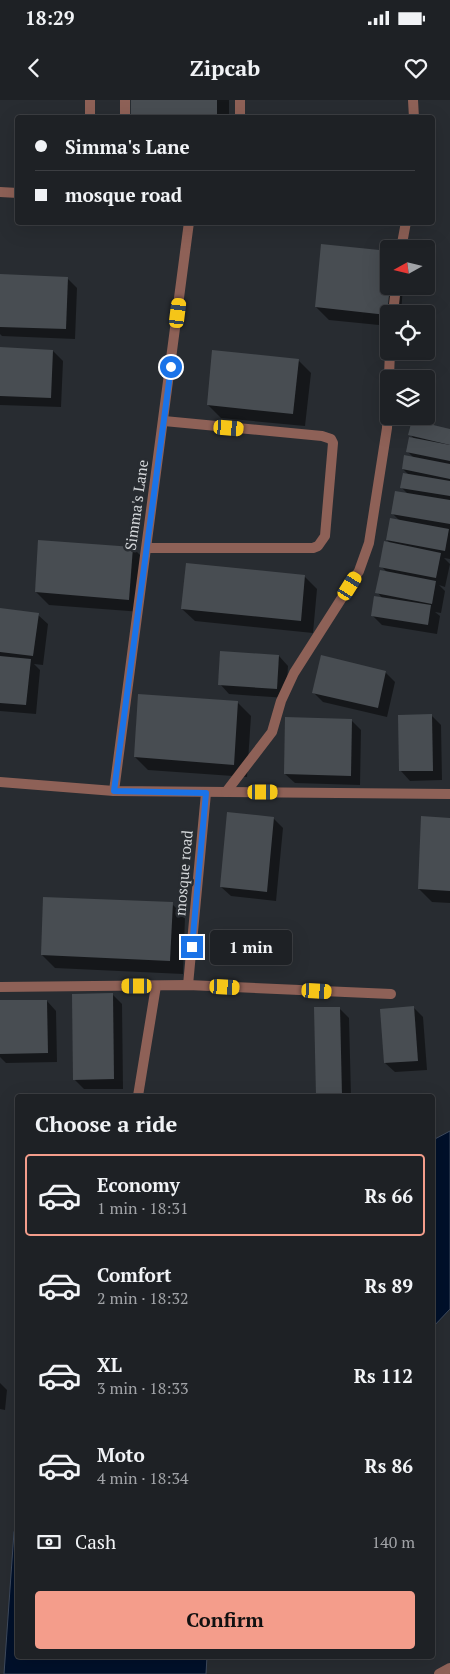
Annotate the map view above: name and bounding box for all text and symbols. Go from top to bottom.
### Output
text: 18:29 [25,5,74,30]
text: Zipcab [190,53,260,82]
icon: back [20,54,48,82]
icon: heart [402,54,430,82]
text: Simma's Lane [65,134,190,159]
text: mosque road [65,182,182,207]
north arrow [380,240,435,295]
map controls [380,240,435,425]
car [168,297,187,329]
button: locate [380,305,435,360]
route start [160,356,182,378]
button: layers [380,370,435,425]
car [213,419,244,437]
street label: Simma's Lane [120,458,152,551]
car [335,569,364,603]
car [248,785,278,800]
street label: mosque road [169,829,197,916]
callout: 1 min [210,930,292,964]
route end [181,936,203,958]
text: 1 min [229,936,273,958]
car [122,979,152,994]
car [209,979,240,995]
car [301,983,332,999]
text: Choose a ride [35,1109,177,1138]
text: Economy [97,1172,180,1197]
icon: car [37,1173,82,1218]
text: Rs 66 [365,1183,413,1208]
text: 1 min · 18:31 [97,1197,189,1219]
text: Comfort [97,1262,172,1287]
icon: car [37,1263,82,1308]
text: Rs 89 [365,1273,413,1298]
text: 2 min · 18:32 [97,1287,189,1309]
text: XL [97,1352,122,1377]
icon: car [37,1353,82,1398]
text: Rs 112 [354,1363,413,1388]
text: 3 min · 18:33 [97,1377,189,1399]
text: Moto [97,1442,145,1467]
icon: car [37,1443,82,1488]
text: Rs 86 [365,1453,413,1478]
text: 4 min · 18:34 [97,1467,189,1489]
icon: cash [35,1528,63,1556]
text: Cash [75,1529,116,1554]
text: 140 m [372,1531,415,1553]
button: Confirm [35,1591,415,1649]

